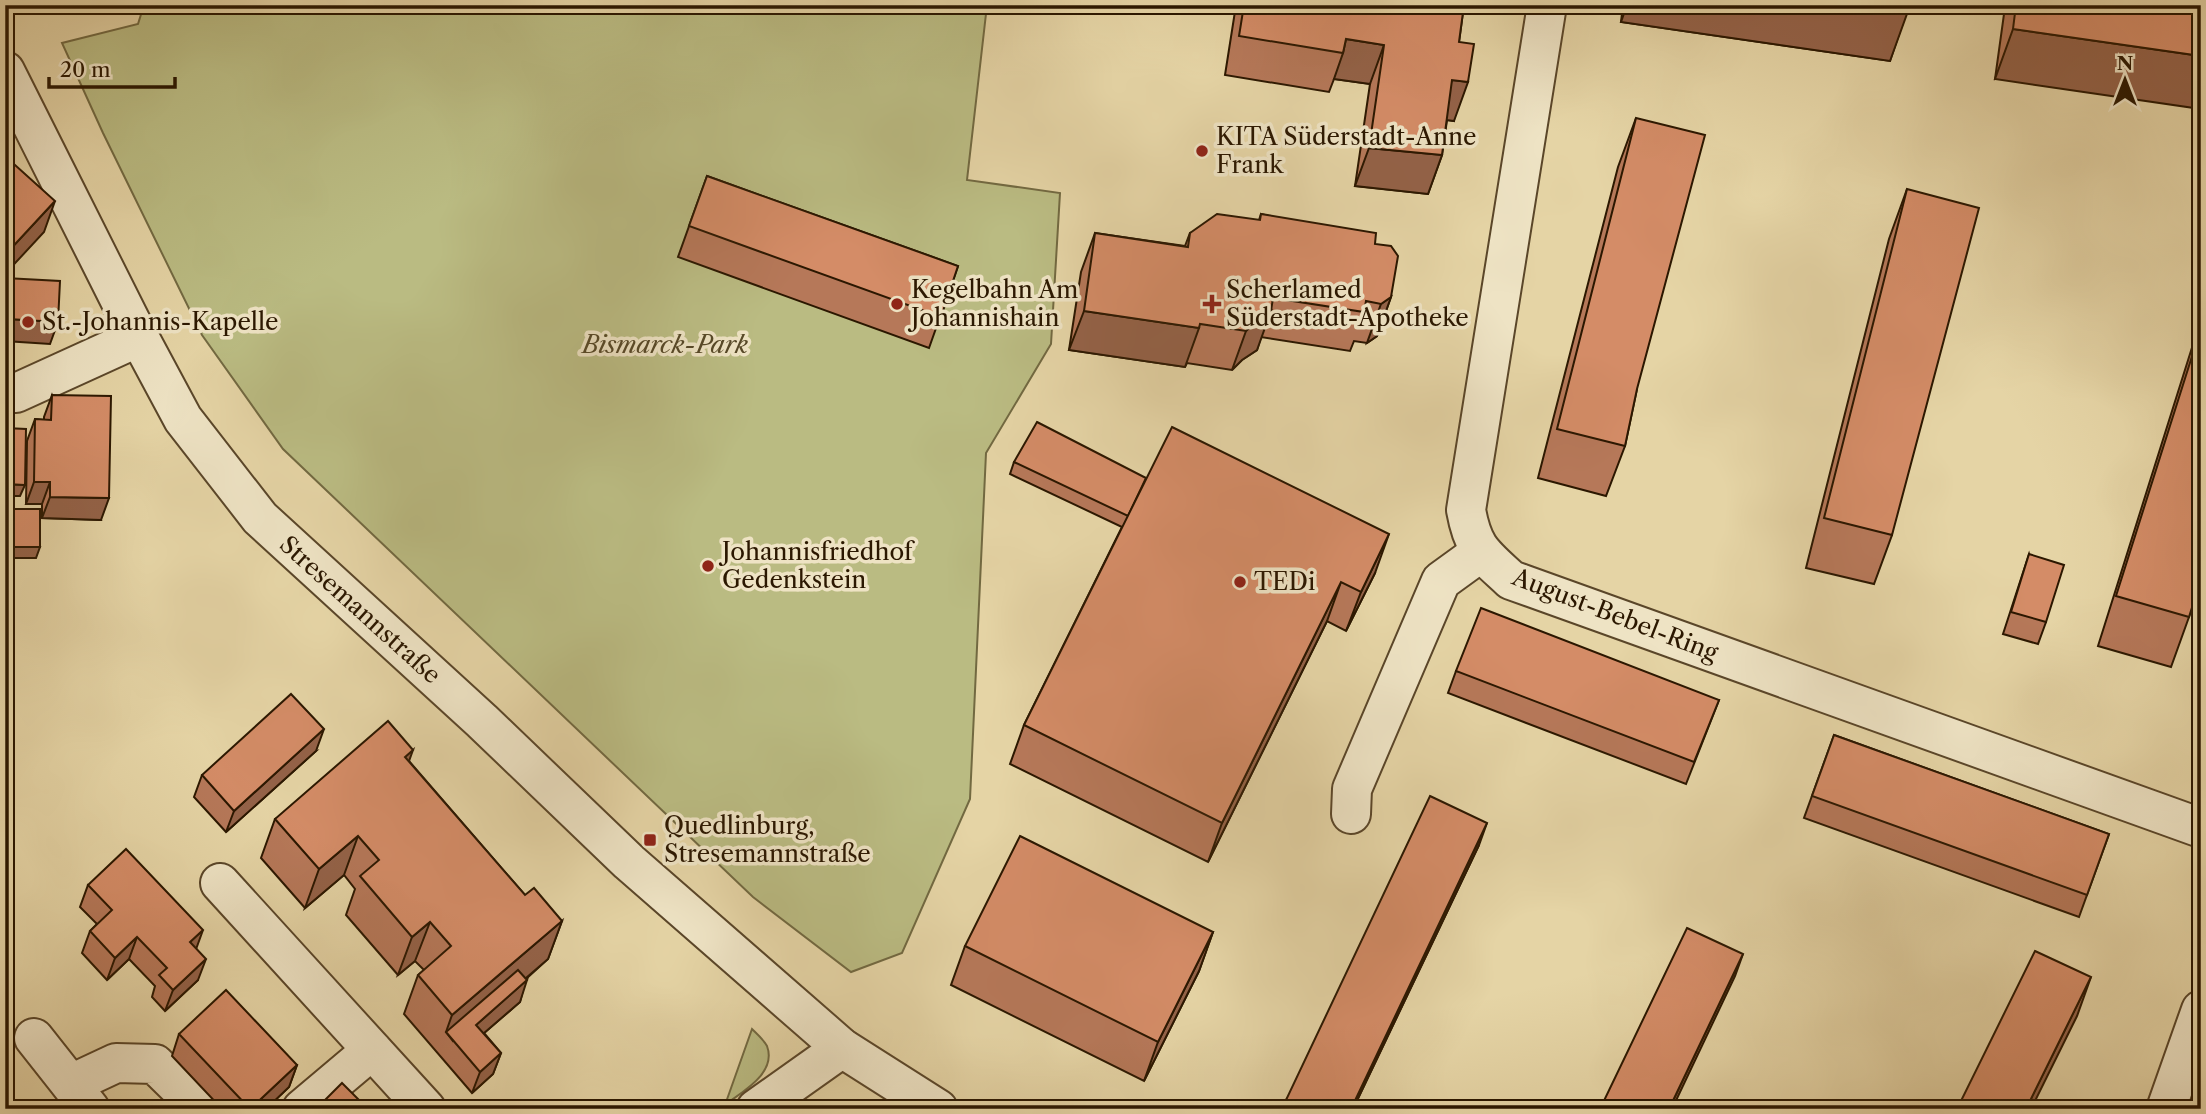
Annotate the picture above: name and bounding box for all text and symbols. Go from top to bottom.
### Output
scale bar [49,46,175,90]
north arrow [2090,46,2160,116]
text: N [2117,52,2133,75]
text: 20 m [60,57,111,82]
place label: KITA Süderstadt-Anne Frank [1216,122,1476,179]
marker: KITA Süderstadt-Anne Frank [1194,143,1210,159]
place label: Kegelbahn Am Johannishain [907,275,1078,332]
place label: Scherlamed Süderstadt-Apotheke [1226,275,1469,332]
marker: Kegelbahn Am Johannishain [889,296,905,312]
marker: Scherlamed Süderstadt-Apotheke [1204,296,1220,312]
place label: St.-Johannis-Kapelle [42,307,279,336]
marker: St.-Johannis-Kapelle [20,314,36,330]
park label: Bismarck-Park [580,330,748,359]
street label: Stresemannstraße [274,530,447,690]
place label: Johannisfriedhof Gedenkstein [718,537,915,594]
marker: Johannisfriedhof Gedenkstein [700,558,716,574]
street label: August-Bebel-Ring [1507,562,1722,667]
place label: TEDi [1254,567,1315,596]
marker: TEDi [1232,574,1248,590]
place label: Quedlinburg, Stresemannstraße [664,811,871,868]
marker: Quedlinburg, Stresemannstraße [642,832,658,848]

